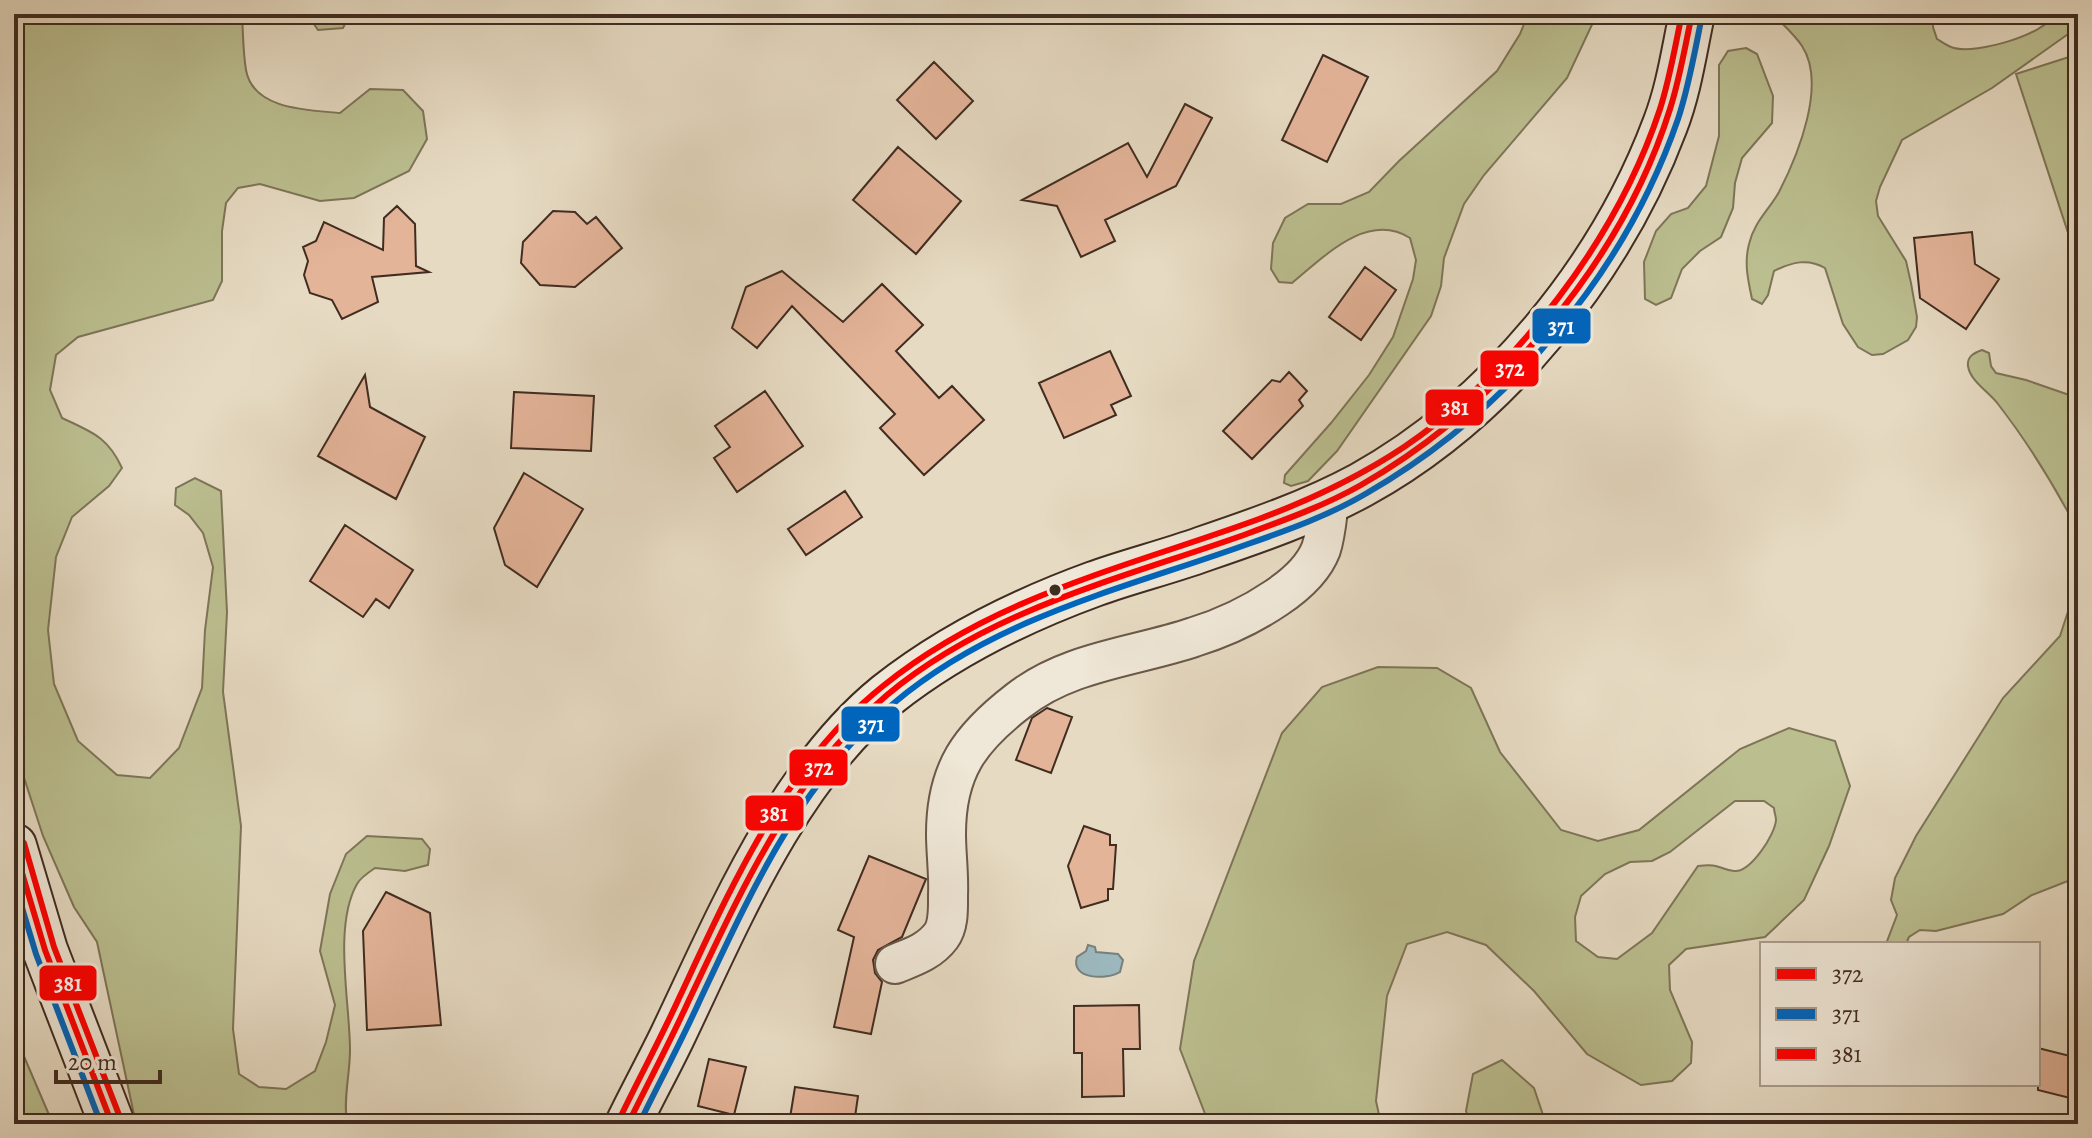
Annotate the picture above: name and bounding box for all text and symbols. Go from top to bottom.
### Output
line badge: 371 [1531,307,1592,345]
text: 371 [1548,312,1574,342]
line badge: 372 [1479,349,1540,388]
text: 372 [1495,354,1525,384]
line badge: 381 [1424,388,1485,427]
text: 381 [1441,393,1469,423]
unlabelled marker [1047,582,1063,598]
line badge: 371 [840,705,901,743]
text: 371 [858,710,884,740]
line badge: 372 [788,748,849,787]
text: 372 [804,753,834,783]
line badge: 381 [744,794,805,832]
text: 381 [760,799,788,829]
legend [1760,942,2040,1086]
text: 372 [1832,958,1863,990]
line badge: 381 [38,964,98,1002]
text: 381 [54,969,82,999]
text: 371 [1832,998,1860,1030]
scale bar [56,1034,160,1084]
text: 381 [1832,1038,1862,1070]
text: 20 m [68,1046,117,1078]

